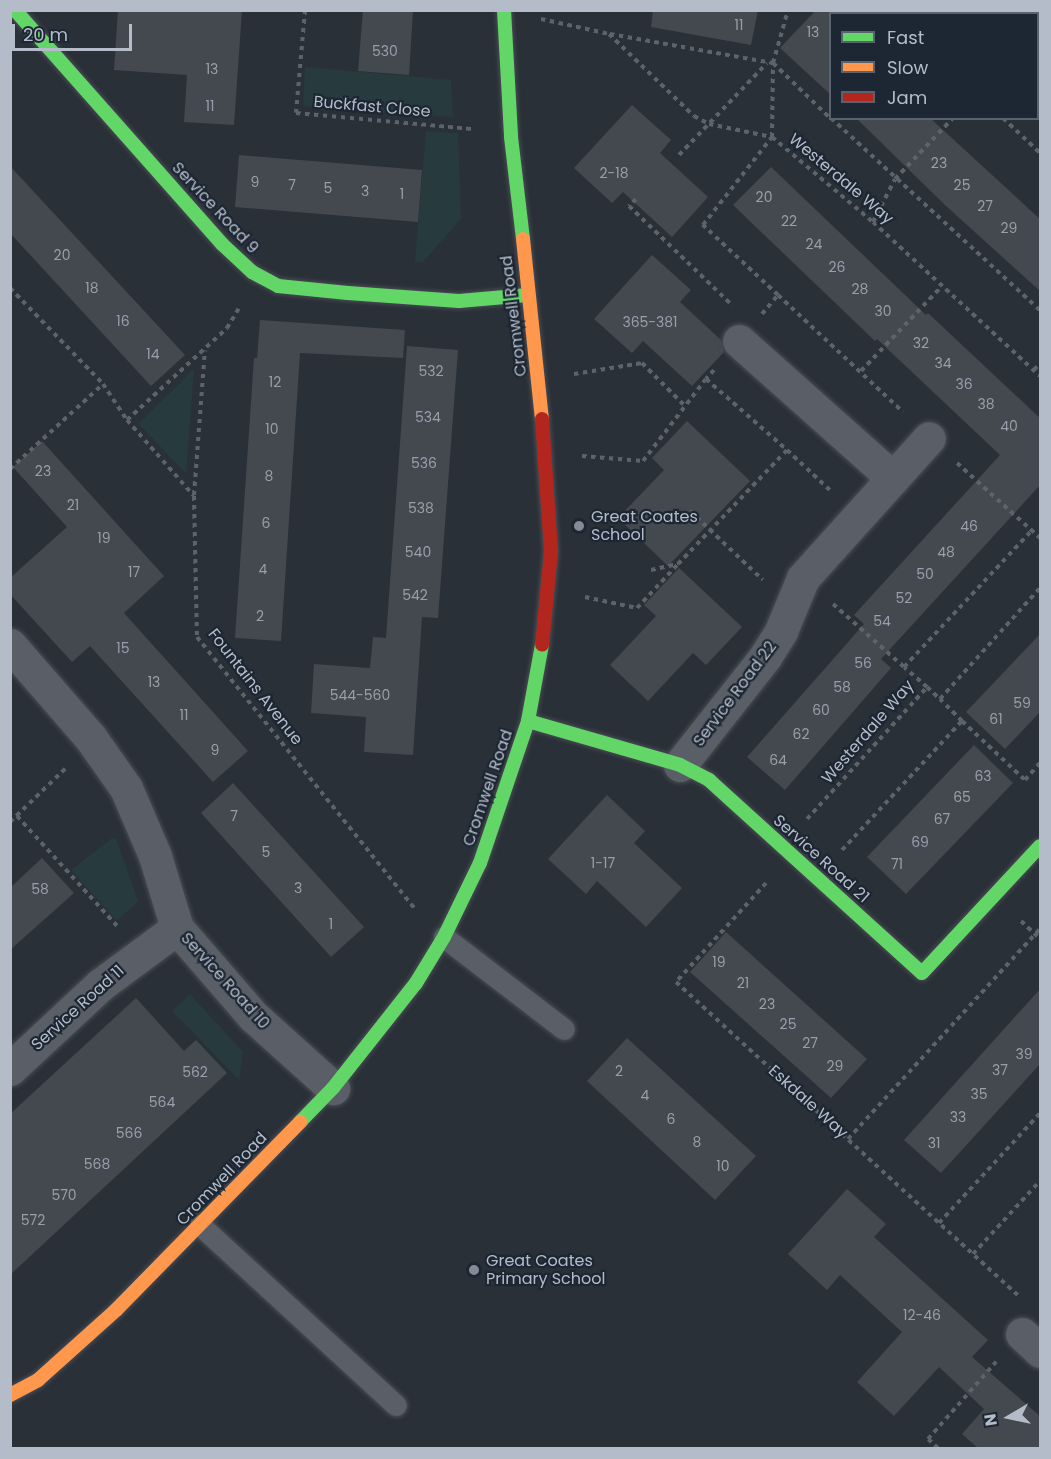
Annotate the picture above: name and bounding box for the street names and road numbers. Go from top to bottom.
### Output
street label: Buckfast Close [313,92,431,122]
street label: Westerdale Way [785,130,897,228]
street label: Service Road 9 [168,158,262,258]
street label: Cromwell Road [497,254,531,378]
street label: Fountains Avenue [204,625,306,749]
street label: Service Road 22 [689,638,781,750]
street label: Westerdale Way [818,676,918,788]
street label: Cromwell Road [459,727,517,849]
street label: Service Road 21 [769,811,873,907]
street label: Service Road 10 [177,929,273,1033]
street label: Service Road 11 [28,961,128,1055]
street label: Eskdale Way [764,1061,852,1143]
street label: Cromwell Road [173,1129,271,1229]

